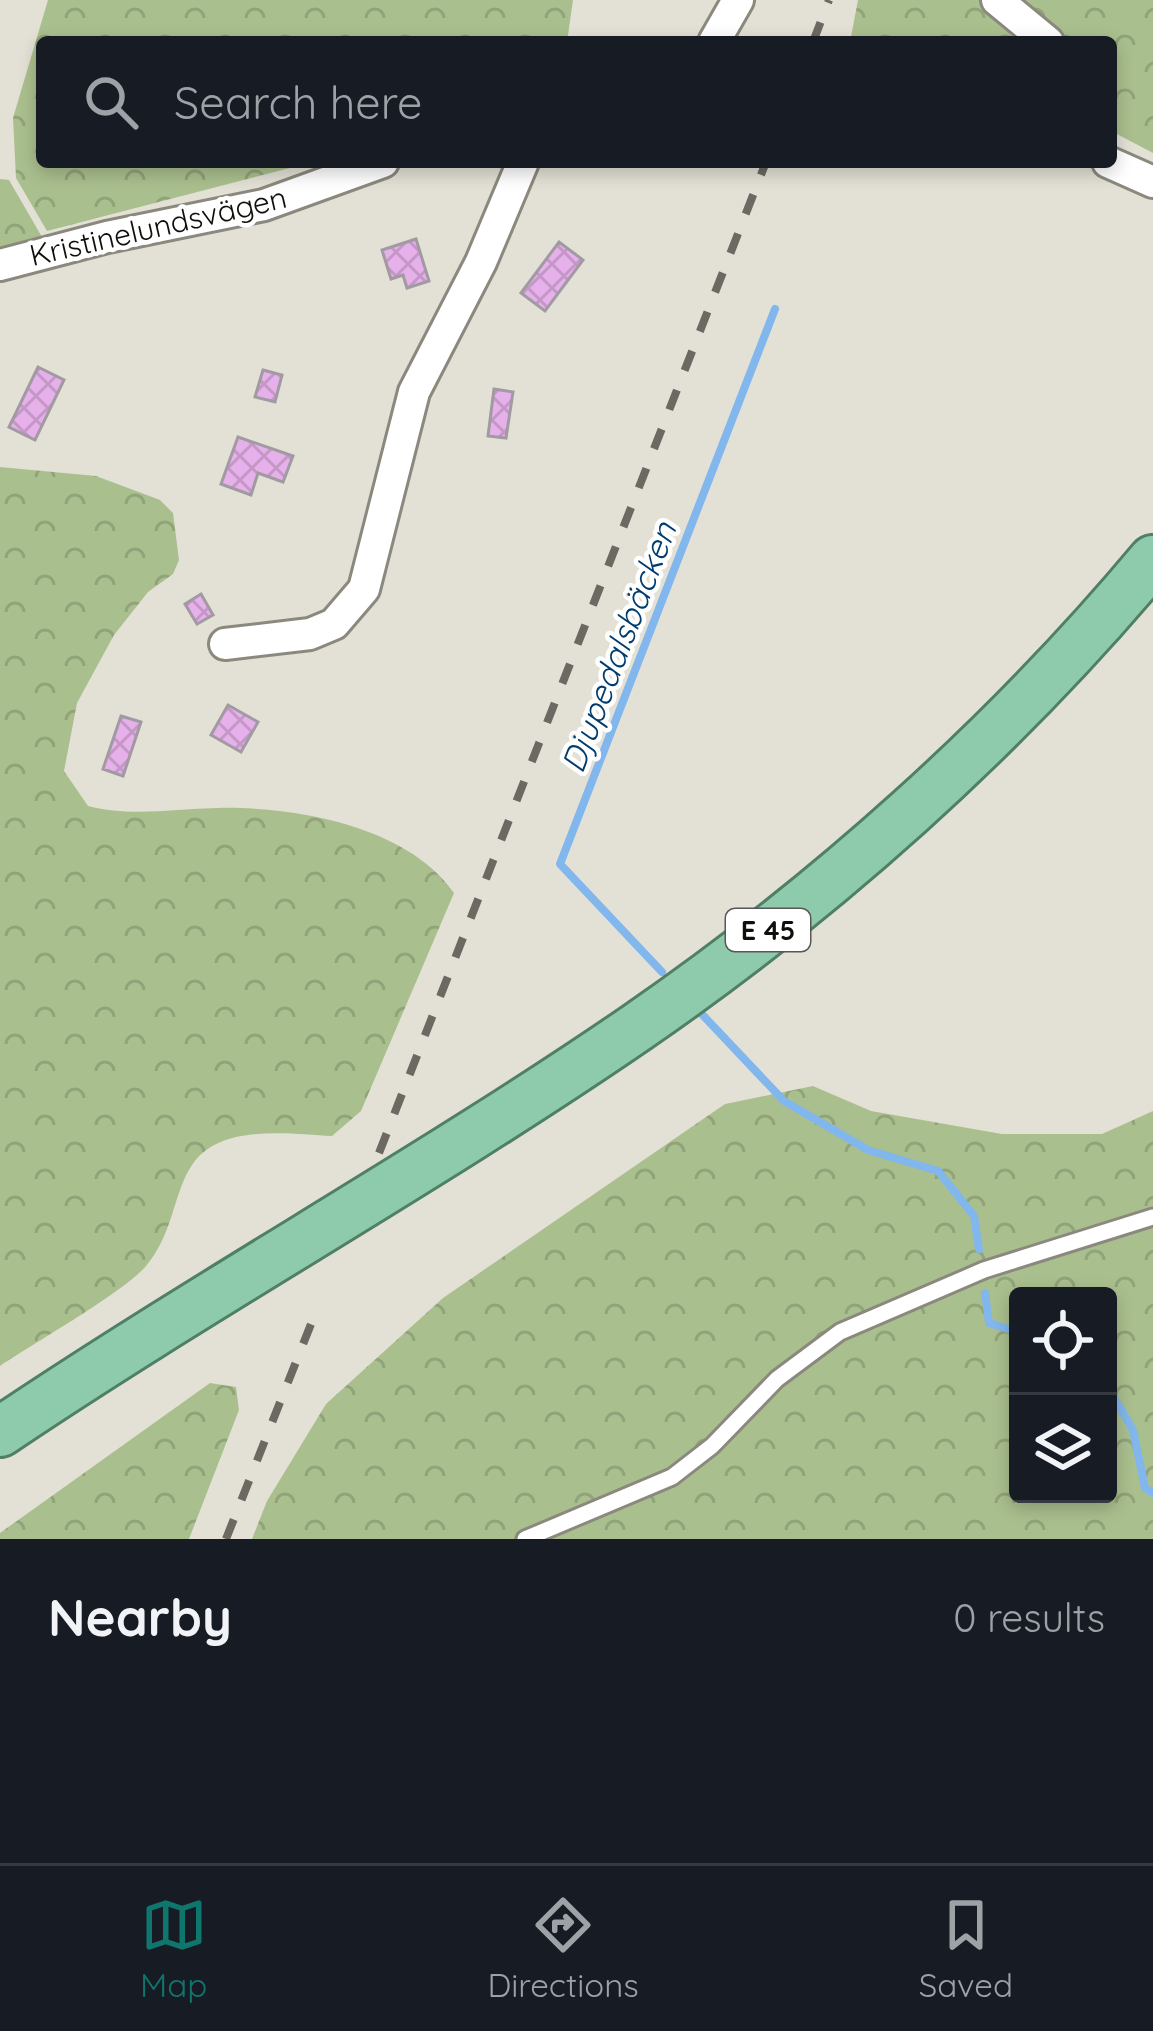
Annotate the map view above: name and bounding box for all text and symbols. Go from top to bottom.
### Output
search box [36,36,1117,168]
icon: search [78,69,144,135]
text: Search here [174,74,422,130]
street label: Kristinelundsvägen [26,178,290,274]
water label: Djupedalsbäcken [551,515,685,778]
road number: E 45 [726,909,810,951]
map controls [1009,1287,1117,1503]
button: locate [1009,1287,1117,1395]
button: layers [1009,1395,1117,1503]
text: Nearby [48,1585,232,1649]
text: 0 results [953,1593,1105,1642]
tab: Map [140,1892,207,2005]
tab: Directions [487,1892,639,2005]
tab: Saved [919,1892,1013,2005]

